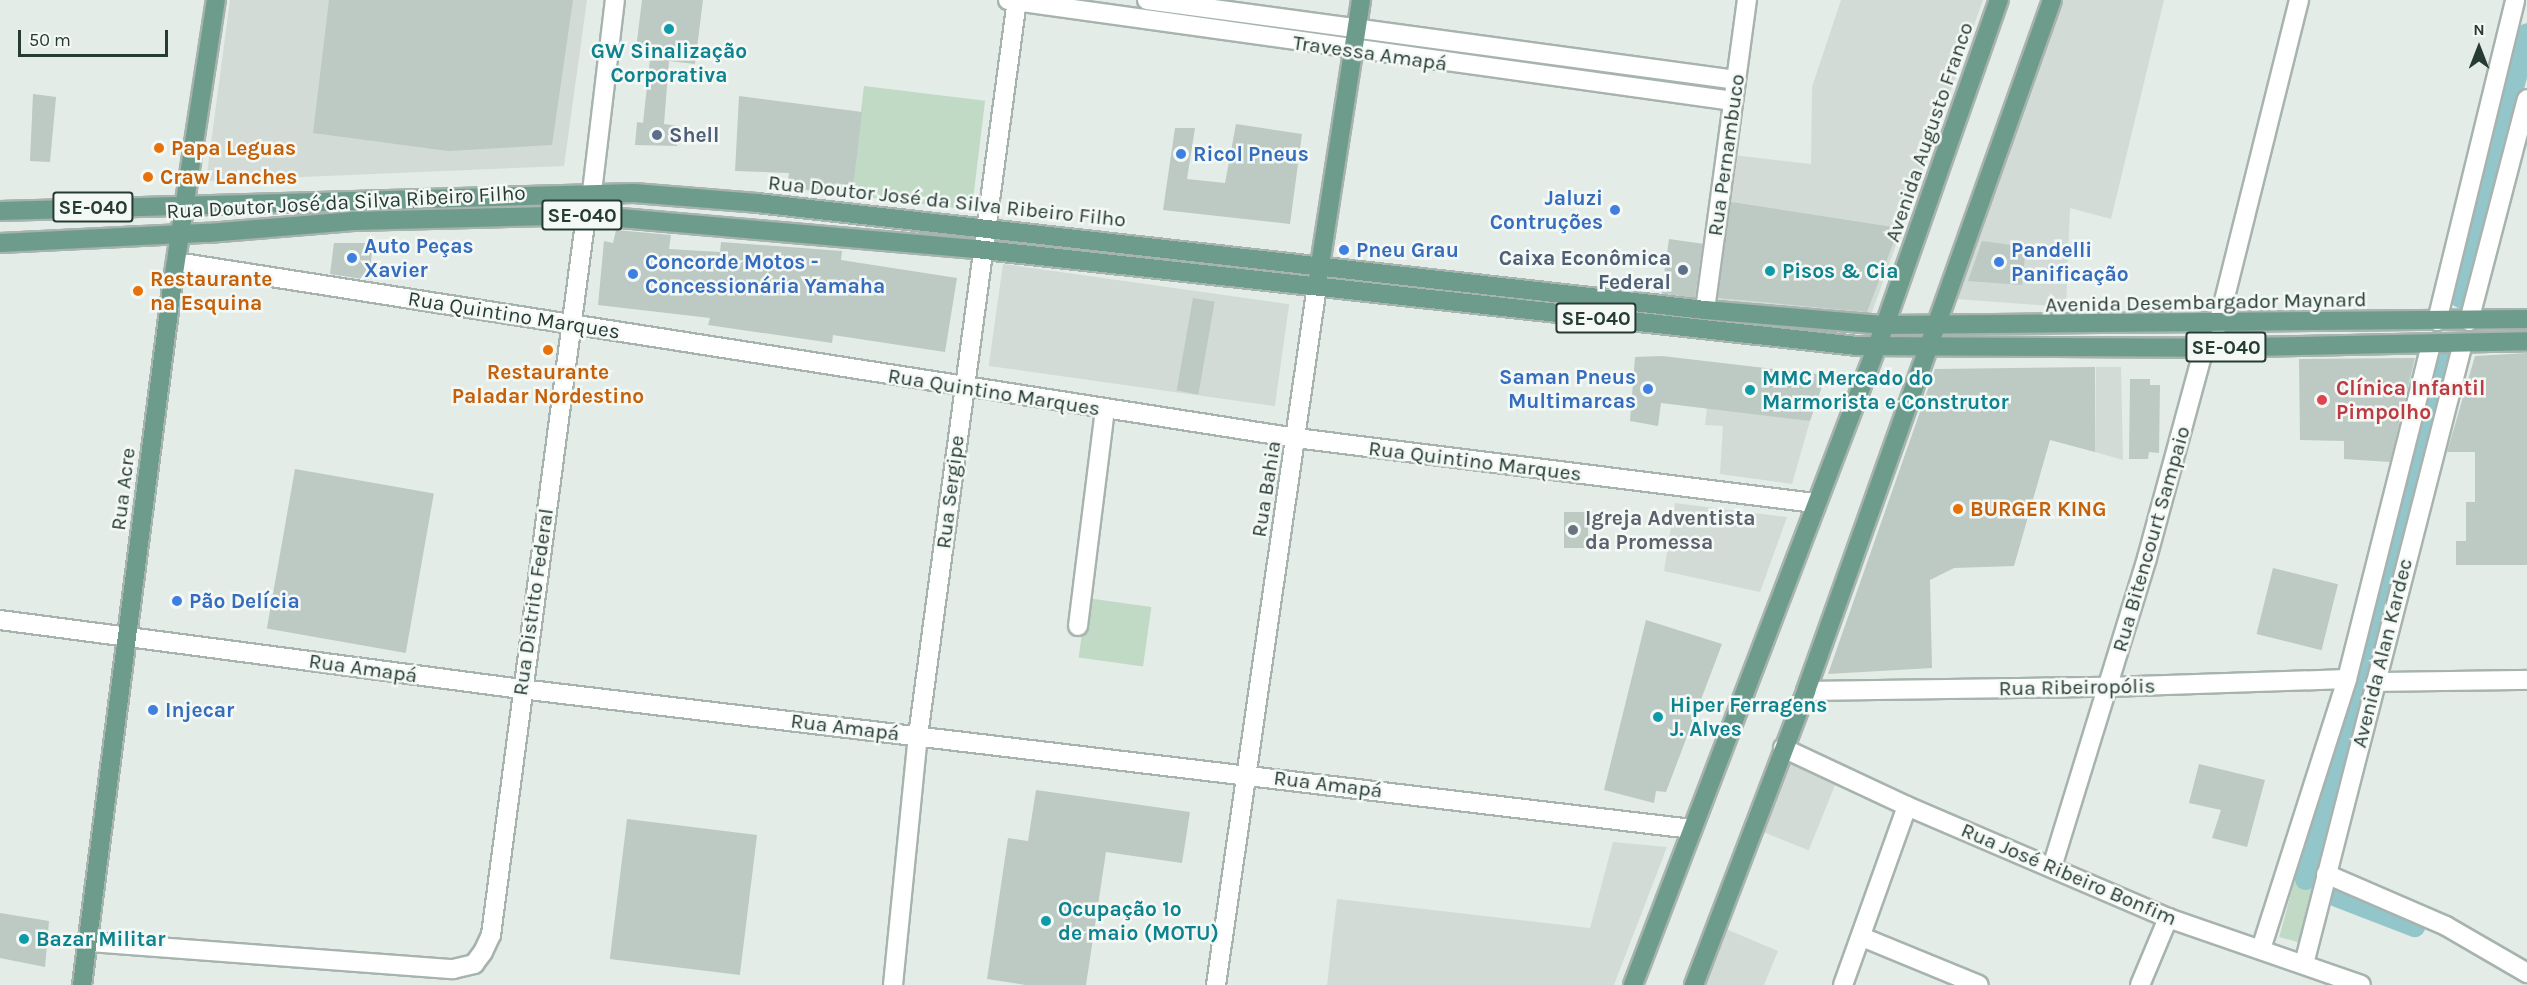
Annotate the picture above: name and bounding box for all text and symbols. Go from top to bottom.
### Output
scale bar [21,18,171,56]
north arrow [2449,18,2509,78]
street label: Avenida Augusto Franco [1880,19,1978,245]
text: N [2473,20,2485,39]
marker: GW Sinalização Corporativa [662,22,676,36]
text: 50 m [29,29,71,51]
street label: Travessa Amapá [1291,30,1449,76]
place label: GW Sinalização Corporativa [591,38,747,88]
street label: Rua Pernambuco [1702,72,1750,238]
place label: Shell [669,122,719,148]
marker: Shell [650,128,664,142]
place label: Papa Leguas [171,135,296,161]
marker: Papa Leguas [152,141,166,155]
place label: Ricol Pneus [1193,141,1309,167]
marker: Ricol Pneus [1174,147,1188,161]
place label: Craw Lanches [160,164,297,190]
marker: Craw Lanches [141,170,155,184]
street label: Rua Doutor José da Silva Ribeiro Filho [767,170,1127,232]
street label: Rua Doutor José da Silva Ribeiro Filho [166,180,526,224]
place label: Jaluzi Contruções [1490,185,1603,235]
road number: SE-040 [51,190,135,224]
road number: SE-040 [540,198,624,232]
marker: Jaluzi Contruções [1608,203,1622,217]
place label: Auto Peças Xavier [364,233,474,283]
place label: Pneu Grau [1356,237,1459,263]
place label: Pandelli Panificação [2011,237,2129,287]
marker: Pneu Grau [1337,243,1351,257]
place label: Caixa Econômica Federal [1499,245,1671,295]
place label: Concorde Motos - Concessionária Yamaha [645,249,885,299]
marker: Auto Peças Xavier [345,251,359,265]
marker: Pandelli Panificação [1992,255,2006,269]
place label: Pisos & Cia [1782,258,1898,284]
marker: Caixa Econômica Federal [1676,263,1690,277]
marker: Pisos & Cia [1763,264,1777,278]
place label: Restaurante na Esquina [150,266,272,316]
marker: Concorde Motos - Concessionária Yamaha [626,267,640,281]
marker: Restaurante na Esquina [131,284,145,298]
street label: Rua Quintino Marques [406,286,622,344]
street label: Avenida Desembargador Maynard [2045,287,2367,317]
road number: SE-040 [1554,301,1638,335]
road number: SE-040 [2184,330,2268,364]
marker: Restaurante Paladar Nordestino [541,343,555,357]
place label: Restaurante Paladar Nordestino [452,359,644,409]
street label: Rua Quintino Marques [886,363,1102,421]
place label: Saman Pneus Multimarcas [1499,364,1636,414]
place label: MMC Mercado do Marmorista e Construtor [1762,365,2009,415]
place label: Clínica Infantil Pimpolho [2336,375,2485,425]
marker: Saman Pneus Multimarcas [1641,382,1655,396]
marker: MMC Mercado do Marmorista e Construtor [1743,383,1757,397]
marker: Clínica Infantil Pimpolho [2313,391,2331,409]
street label: Rua Bitencourt Sampaio [2107,423,2195,655]
street label: Rua Sergipe [931,434,969,550]
street label: Rua Quintino Marques [1367,435,1583,487]
street label: Rua Bahia [1246,439,1286,539]
street label: Rua Acre [105,446,141,532]
place label: BURGER KING [1970,496,2106,522]
marker: BURGER KING [1951,502,1965,516]
place label: Igreja Adventista da Promessa [1585,505,1756,555]
street label: Rua Distrito Federal [507,507,559,697]
marker: Igreja Adventista da Promessa [1566,523,1580,537]
street label: Avenida Alan Kardec [2346,556,2418,750]
place label: Pão Delícia [189,588,300,614]
marker: Pão Delícia [170,594,184,608]
street label: Rua Amapá [307,648,419,688]
street label: Rua Ribeiropólis [1998,673,2156,701]
place label: Hiper Ferragens J. Alves [1670,692,1827,742]
place label: Injecar [165,697,234,723]
marker: Injecar [146,703,160,717]
street label: Rua Amapá [789,708,901,746]
marker: Hiper Ferragens J. Alves [1651,710,1665,724]
street label: Rua Amapá [1272,765,1384,803]
street label: Rua José Ribeiro Bonfim [1957,817,2181,931]
place label: Ocupação 1º de maio (MOTU) [1058,896,1219,946]
marker: Ocupação 1º de maio (MOTU) [1039,914,1053,928]
place label: Bazar Militar [36,926,165,952]
marker: Bazar Militar [17,932,31,946]

